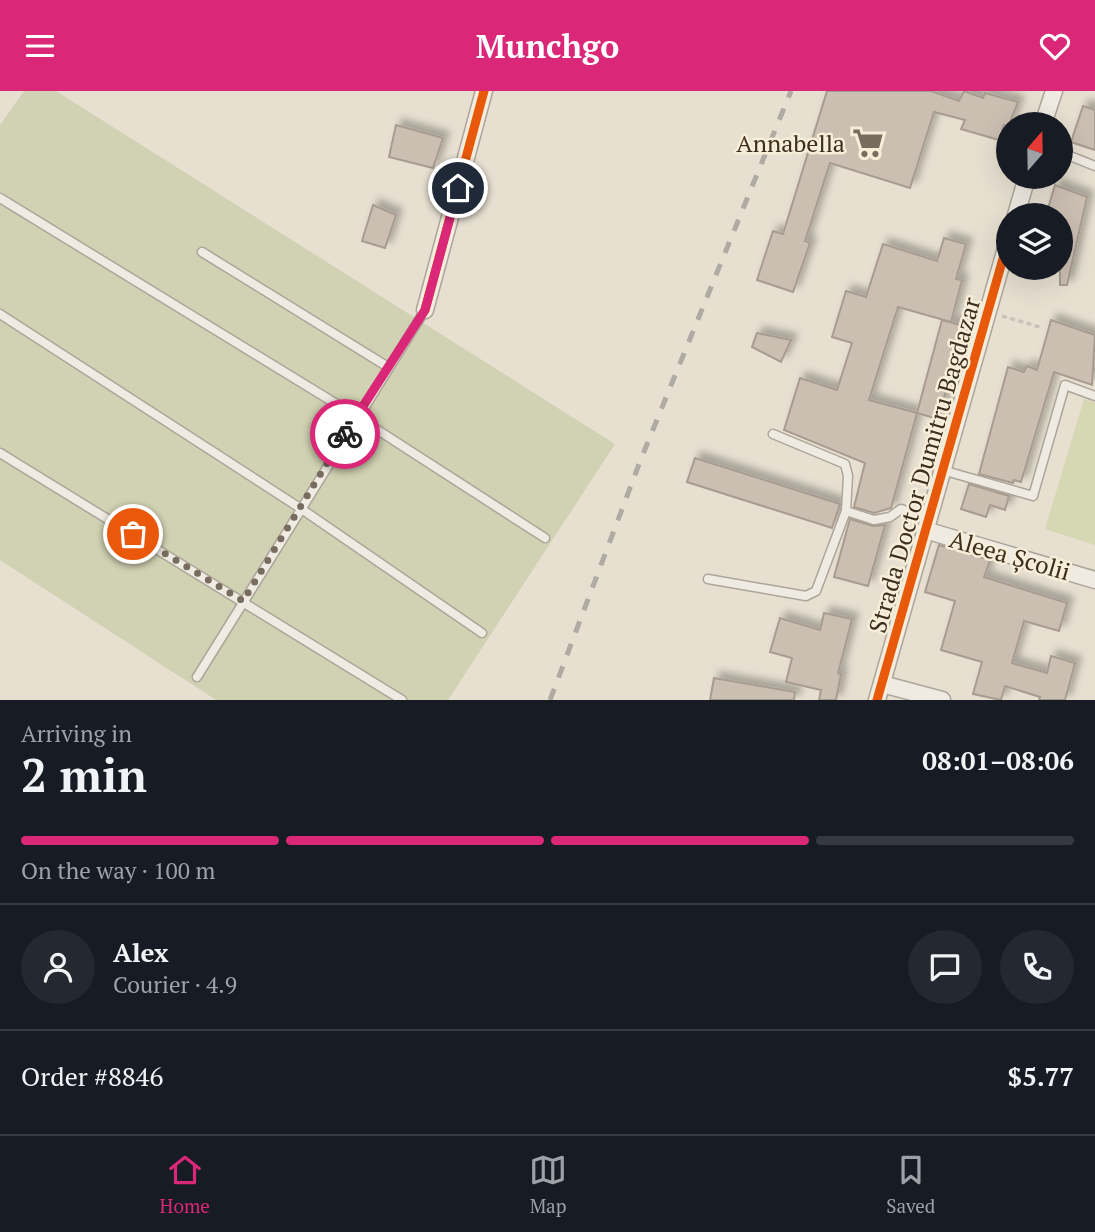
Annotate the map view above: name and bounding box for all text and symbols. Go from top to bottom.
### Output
text: Munchgo [476,25,619,67]
icon: menu [21,27,59,65]
icon: heart [1036,27,1074,65]
north arrow [996,112,1073,189]
map controls [996,112,1073,280]
supermarket icon: Annabella [851,126,885,160]
place label: Annabella [736,127,845,159]
pin [428,158,488,218]
icon: home [439,169,477,207]
button: layers [996,203,1073,280]
street label: Strada Doctor Dumitru Bagdazar [861,293,987,636]
courier [310,399,380,469]
icon: bike [326,415,364,453]
pin [103,504,163,564]
icon: bag [114,515,152,553]
street label: Aleea Școlii [946,522,1074,588]
text: Arriving in [21,718,132,749]
text: 08:01–08:06 [922,743,1074,777]
text: 2 min [21,744,147,805]
text: On the way · 100 m [21,855,215,886]
button: person [21,930,95,1004]
button: chat [908,930,982,1004]
button: phone [1000,930,1074,1004]
text: Alex [113,935,169,969]
text: Courier · 4.9 [113,969,237,1000]
text: Order #8846 [21,1059,163,1093]
text: $5.77 [1008,1059,1074,1093]
tab: Home [160,1151,210,1218]
tab: Map [529,1151,567,1218]
tab: Saved [886,1151,935,1218]

